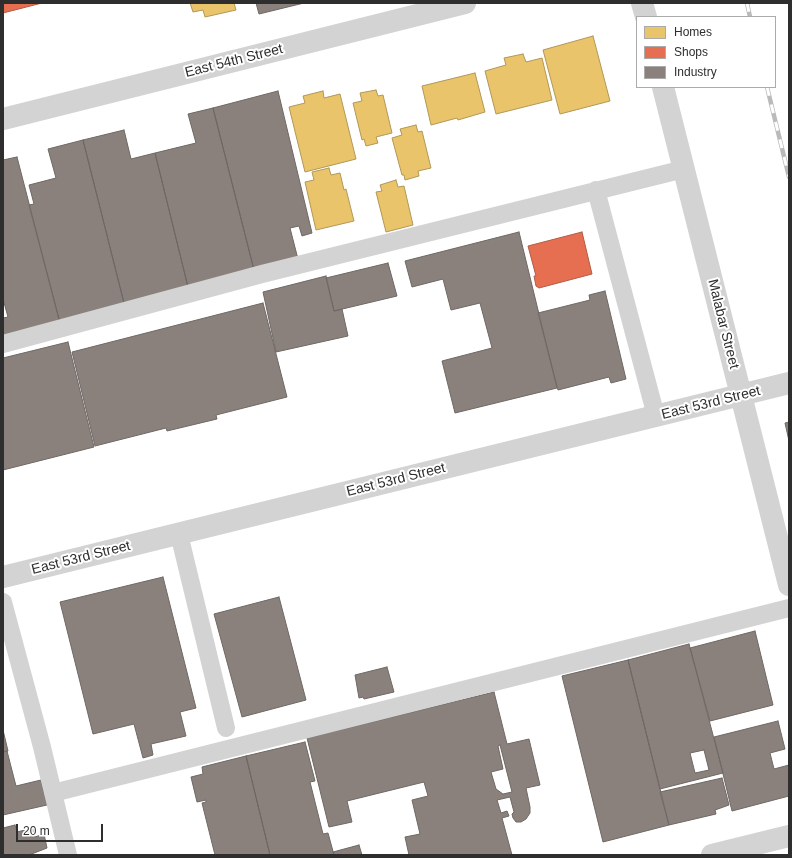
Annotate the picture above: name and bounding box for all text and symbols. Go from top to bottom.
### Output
legend [636,16,776,88]
text: Homes [674,25,712,39]
street label: East 54th Street [183,41,285,81]
text: Shops [674,45,708,59]
text: Industry [674,65,717,79]
street label: Malabar Street [704,277,742,371]
street label: East 53rd Street [660,383,762,423]
street label: East 53rd Street [345,460,447,500]
street label: East 53rd Street [30,538,132,578]
scale bar [18,816,105,842]
text: 20 m [23,824,50,838]

